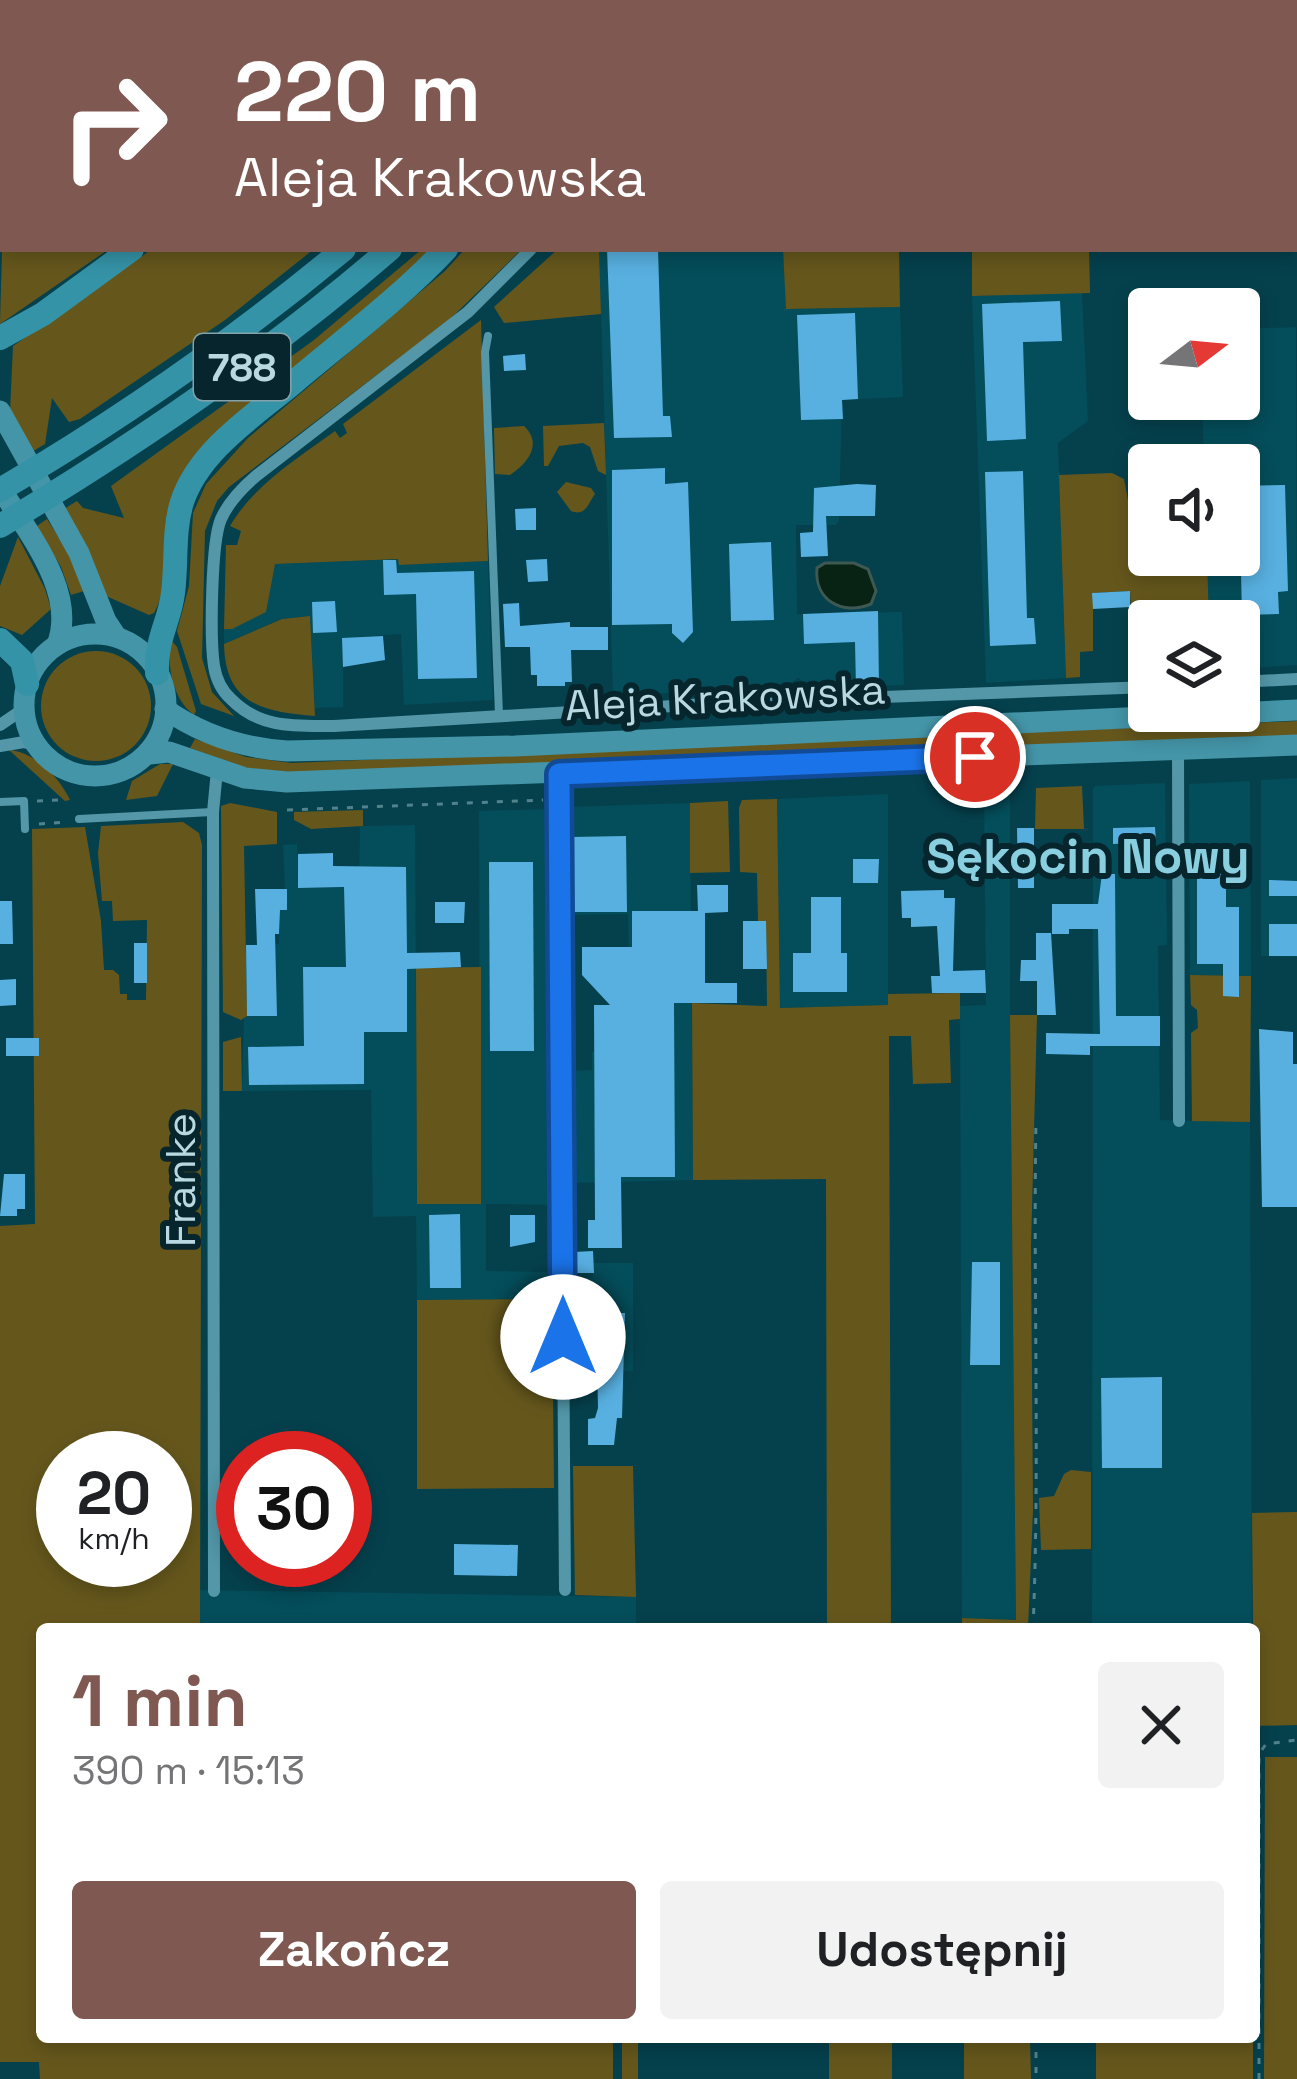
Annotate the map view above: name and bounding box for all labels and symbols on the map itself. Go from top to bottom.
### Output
north arrow [1128,288,1260,420]
road number: 788 [194,334,290,400]
street label: Aleja Krakowska [564,663,887,732]
pin [924,706,1026,808]
district label: Sękocin Nowy [926,826,1250,887]
street label: Franke [154,1113,207,1247]
position arrow [500,1274,626,1400]
speed limit sign: 30 [216,1431,372,1587]

